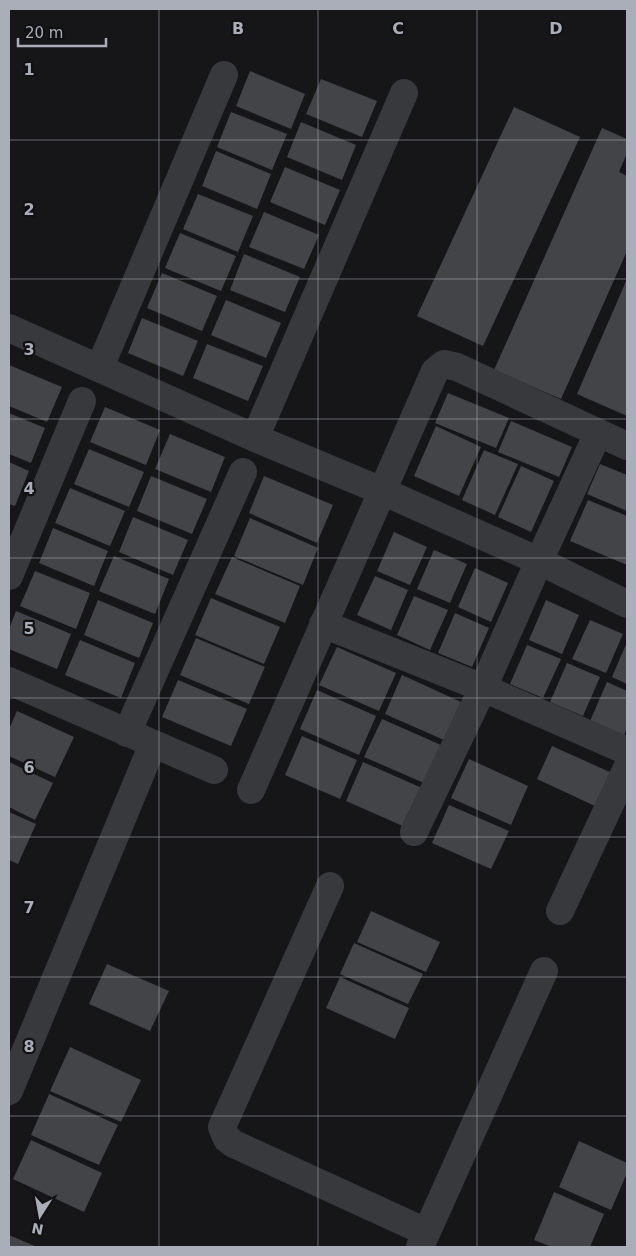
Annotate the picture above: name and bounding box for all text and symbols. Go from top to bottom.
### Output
scale bar [18,15,105,47]
text: B [232,19,244,38]
text: C [392,19,404,38]
text: D [549,19,563,38]
text: 20 m [25,24,63,42]
text: 1 [23,60,35,79]
text: 2 [23,200,35,219]
text: 3 [23,340,35,359]
text: 4 [23,479,35,498]
text: 5 [23,619,35,638]
text: 6 [23,758,35,777]
text: 7 [23,898,35,917]
text: 8 [23,1037,35,1056]
north arrow [15,1191,65,1241]
text: N [30,1220,45,1238]

